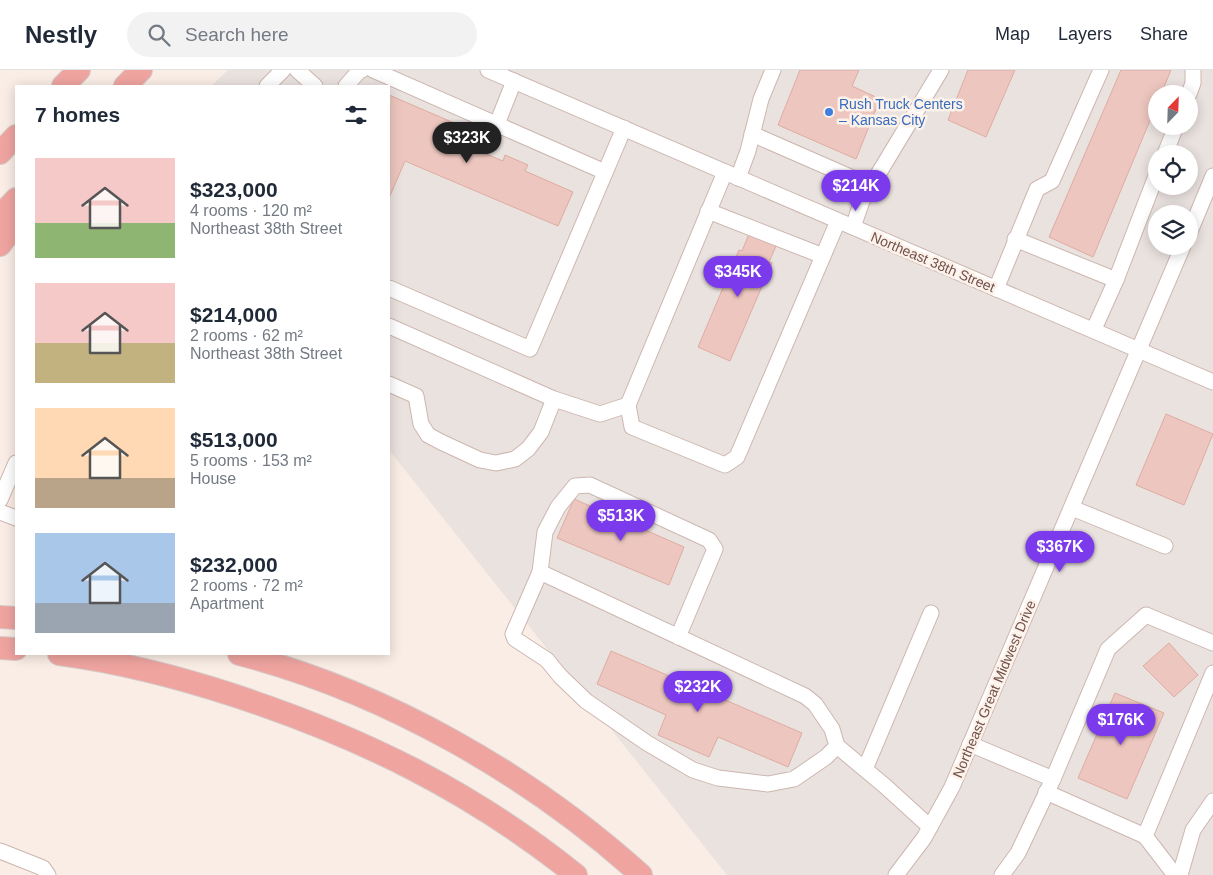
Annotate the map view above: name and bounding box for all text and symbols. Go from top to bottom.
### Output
search box [127,12,477,57]
text: Nestly [25,21,97,48]
icon: search [145,21,173,49]
text: Search here [185,24,289,45]
text: Map [995,24,1030,44]
text: Layers [1058,24,1112,44]
text: Share [1140,24,1188,44]
north arrow [1148,85,1198,135]
map controls [1148,85,1198,255]
place label: Rush Truck Centers – Kansas City [839,96,963,128]
icon: filters [342,101,370,129]
text: 7 homes [35,103,120,126]
marker: Rush Truck Centers – Kansas City [823,106,835,118]
pin: $323K [432,122,502,164]
text: $323K [443,129,491,146]
button: locate [1148,145,1198,195]
pin: $214K [821,170,891,212]
text: $214K [832,177,880,194]
icon: home [75,178,135,238]
text: $323,000 [190,178,278,201]
text: 4 rooms · 120 m² [190,202,312,219]
button: layers [1148,205,1198,255]
text: Northeast 38th Street [190,220,342,237]
street label: Northeast 38th Street [869,229,997,295]
pin: $345K [703,256,773,298]
text: $345K [714,263,762,280]
icon: home [75,303,135,363]
text: $214,000 [190,303,278,326]
text: 2 rooms · 62 m² [190,327,303,344]
text: Northeast 38th Street [190,345,342,362]
icon: home [75,428,135,488]
text: $513,000 [190,428,278,451]
text: 5 rooms · 153 m² [190,452,312,469]
text: House [190,470,236,487]
pin: $513K [586,500,656,542]
text: $513K [597,507,645,524]
pin: $367K [1025,530,1095,573]
text: $367K [1036,538,1084,555]
icon: home [75,553,135,613]
text: $232,000 [190,553,278,576]
text: 2 rooms · 72 m² [190,577,303,594]
text: Apartment [190,595,264,612]
street label: Northeast Great Midwest Drive [949,598,1039,780]
pin: $232K [663,670,733,713]
text: $232K [674,678,722,695]
pin: $176K [1086,704,1156,746]
text: $176K [1097,711,1145,728]

